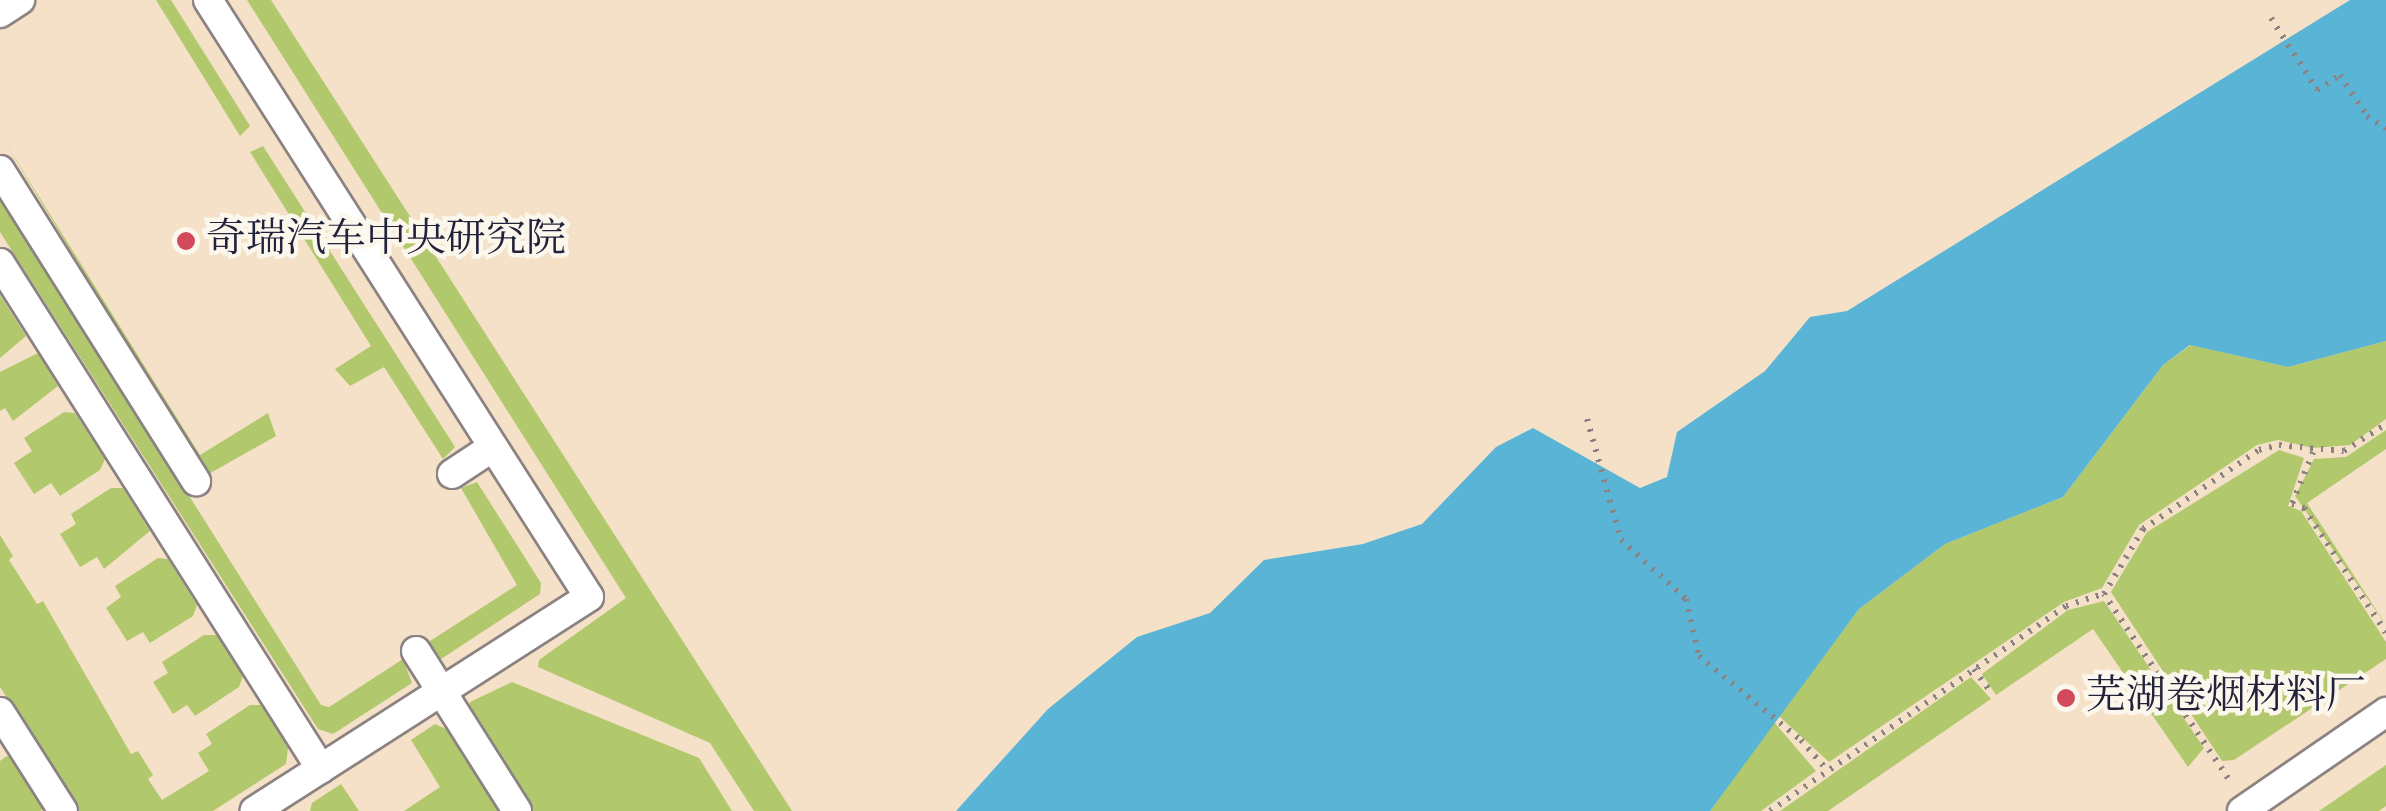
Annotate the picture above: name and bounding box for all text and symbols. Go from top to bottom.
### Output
place label: 奇瑞汽车中央研究院 [206,217,566,265]
marker: 奇瑞汽车中央研究院 [175,230,197,252]
place label: 芜湖卷烟材料厂 [2086,674,2366,722]
marker: 芜湖卷烟材料厂 [2055,687,2077,709]

